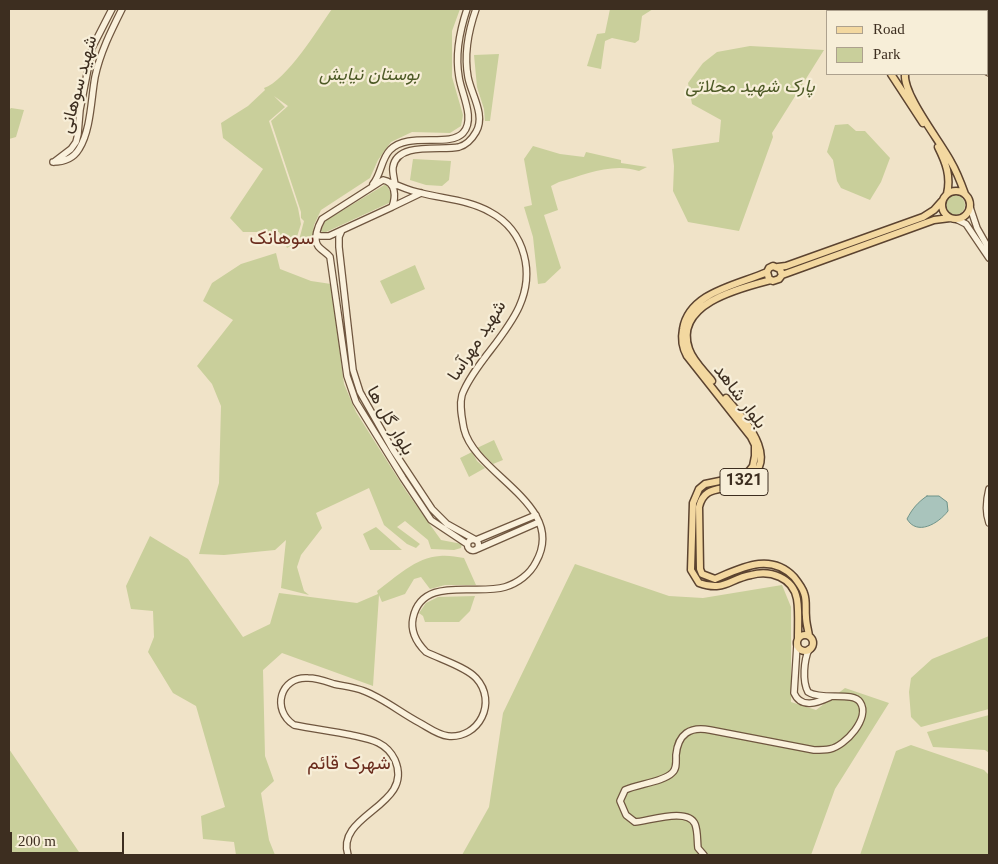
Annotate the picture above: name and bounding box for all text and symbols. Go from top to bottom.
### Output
legend [826,10,988,75]
text: Road [873,21,905,37]
street label: شهید سوهانی [58,34,104,136]
text: Park [873,46,901,62]
park label: بوستان نیایش [319,66,419,88]
park label: پارک شهید محلاتی [685,78,815,100]
district label: سوهانک [250,230,314,252]
street label: شهید مهرآسا [445,298,513,386]
street label: بلوار شاهد [707,361,769,435]
street label: بلوار گل ها [360,384,416,460]
road number: 1321 [720,468,768,496]
district label: شهرک قائم [307,755,391,777]
scale bar [12,822,126,854]
text: 200 m [18,833,56,849]

